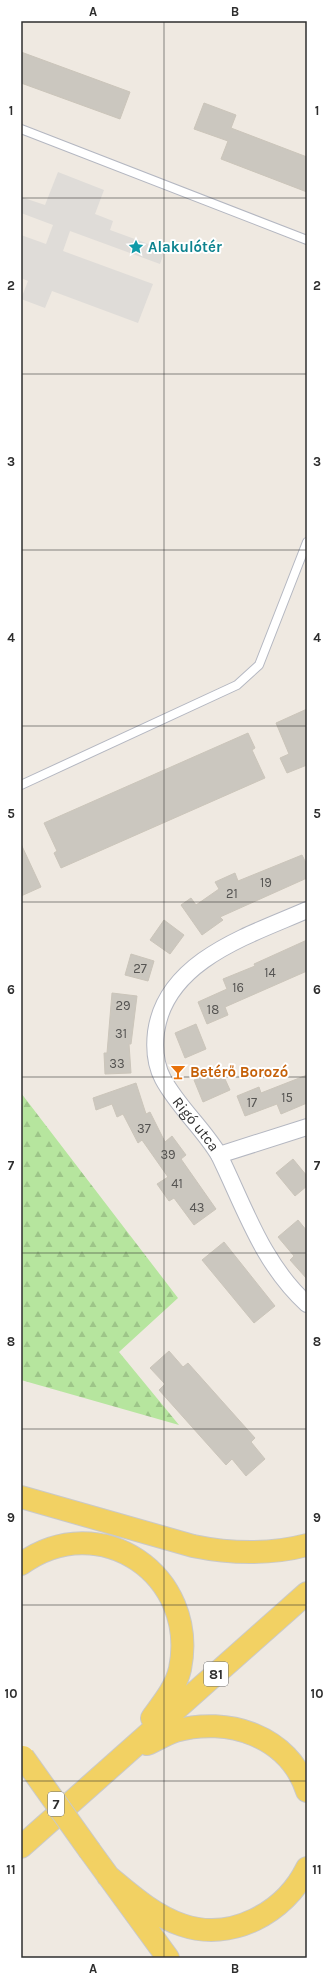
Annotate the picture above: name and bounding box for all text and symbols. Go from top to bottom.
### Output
text: A [89,4,97,19]
text: B [231,4,239,19]
text: 1 [9,103,13,118]
text: 1 [315,103,319,118]
place icon: Alakulótér [127,238,145,256]
place label: Alakulótér [148,238,222,256]
text: 2 [7,278,15,293]
text: 2 [313,278,321,293]
text: 3 [7,454,15,469]
text: 3 [313,454,321,469]
text: 4 [7,630,15,645]
text: 4 [313,630,321,645]
text: 5 [7,806,15,821]
text: 5 [313,806,321,821]
house number: 19 [260,875,272,890]
house number: 21 [226,886,238,901]
house number: 27 [133,961,147,976]
house number: 14 [264,965,276,980]
house number: 16 [232,980,244,995]
text: 6 [7,982,15,997]
text: 6 [313,982,321,997]
house number: 29 [115,998,131,1013]
house number: 18 [207,1002,219,1017]
house number: 31 [115,1026,127,1041]
house number: 33 [109,1056,125,1071]
bar icon: Betérő Borozó [169,1063,187,1081]
place label: Betérő Borozó [190,1063,288,1081]
house number: 15 [281,1090,293,1105]
street label: Rigó utca [169,1093,223,1155]
house number: 17 [247,1095,257,1110]
house number: 37 [137,1121,151,1136]
house number: 39 [160,1147,176,1162]
text: 7 [8,1158,15,1173]
text: 7 [314,1158,321,1173]
house number: 41 [171,1176,183,1191]
house number: 43 [190,1200,204,1215]
text: 8 [7,1334,15,1349]
text: 8 [313,1334,321,1349]
text: 9 [7,1510,15,1525]
text: 9 [313,1510,321,1525]
road number: 81 [204,1662,228,1686]
text: 10 [5,1686,17,1701]
text: 10 [311,1686,323,1701]
road number: 7 [48,1792,64,1816]
text: 11 [6,1862,16,1877]
text: 11 [312,1862,322,1877]
text: A [89,1961,97,1976]
text: B [231,1961,239,1976]

